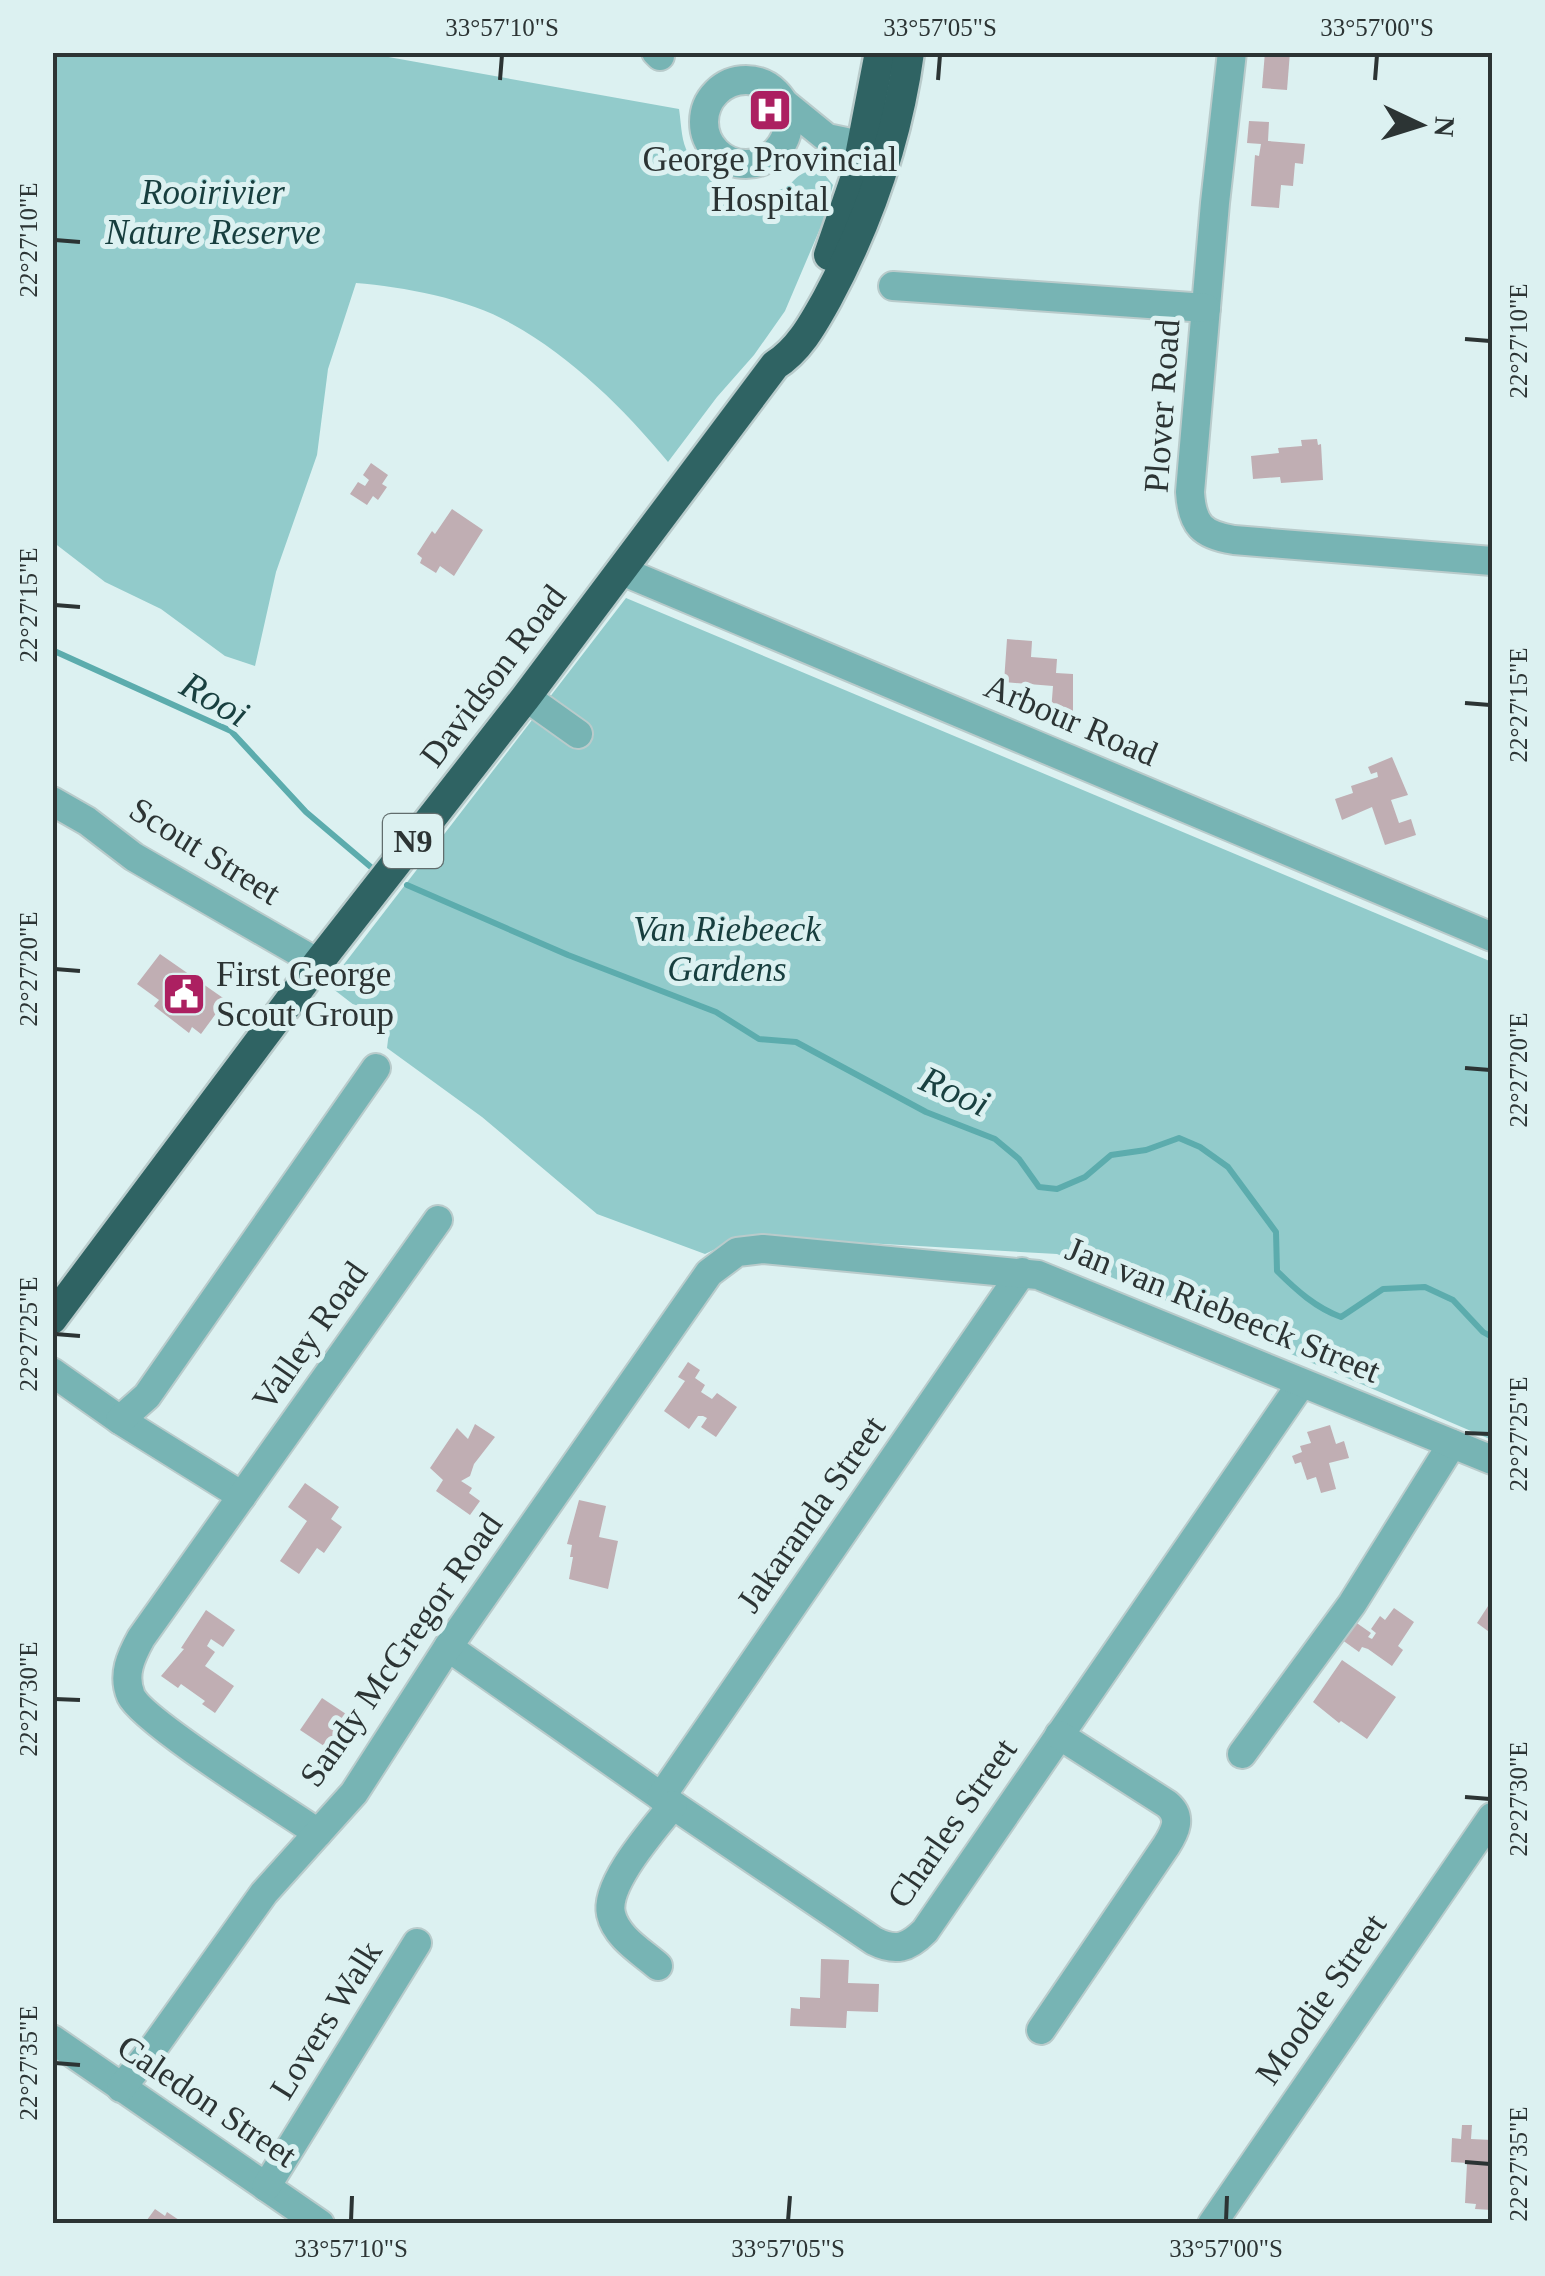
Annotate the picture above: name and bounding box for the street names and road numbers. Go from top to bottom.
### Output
street label: Plover Road [1136,317,1188,494]
street label: Davidson Road [412,577,574,774]
street label: Arbour Road [979,666,1164,774]
street label: Scout Street [123,789,288,913]
road number: N9 [383,814,443,868]
street label: Jan van Riebeeck Street [1060,1229,1386,1391]
street label: Valley Road [245,1254,376,1418]
street label: Jakaranda Street [729,1408,893,1620]
street label: Sandy McGregor Road [292,1505,510,1794]
street label: Charles Street [879,1731,1025,1915]
street label: Moodie Street [1248,1906,1394,2092]
street label: Lovers Walk [262,1934,390,2106]
street label: Caledon Street [110,2027,304,2175]

